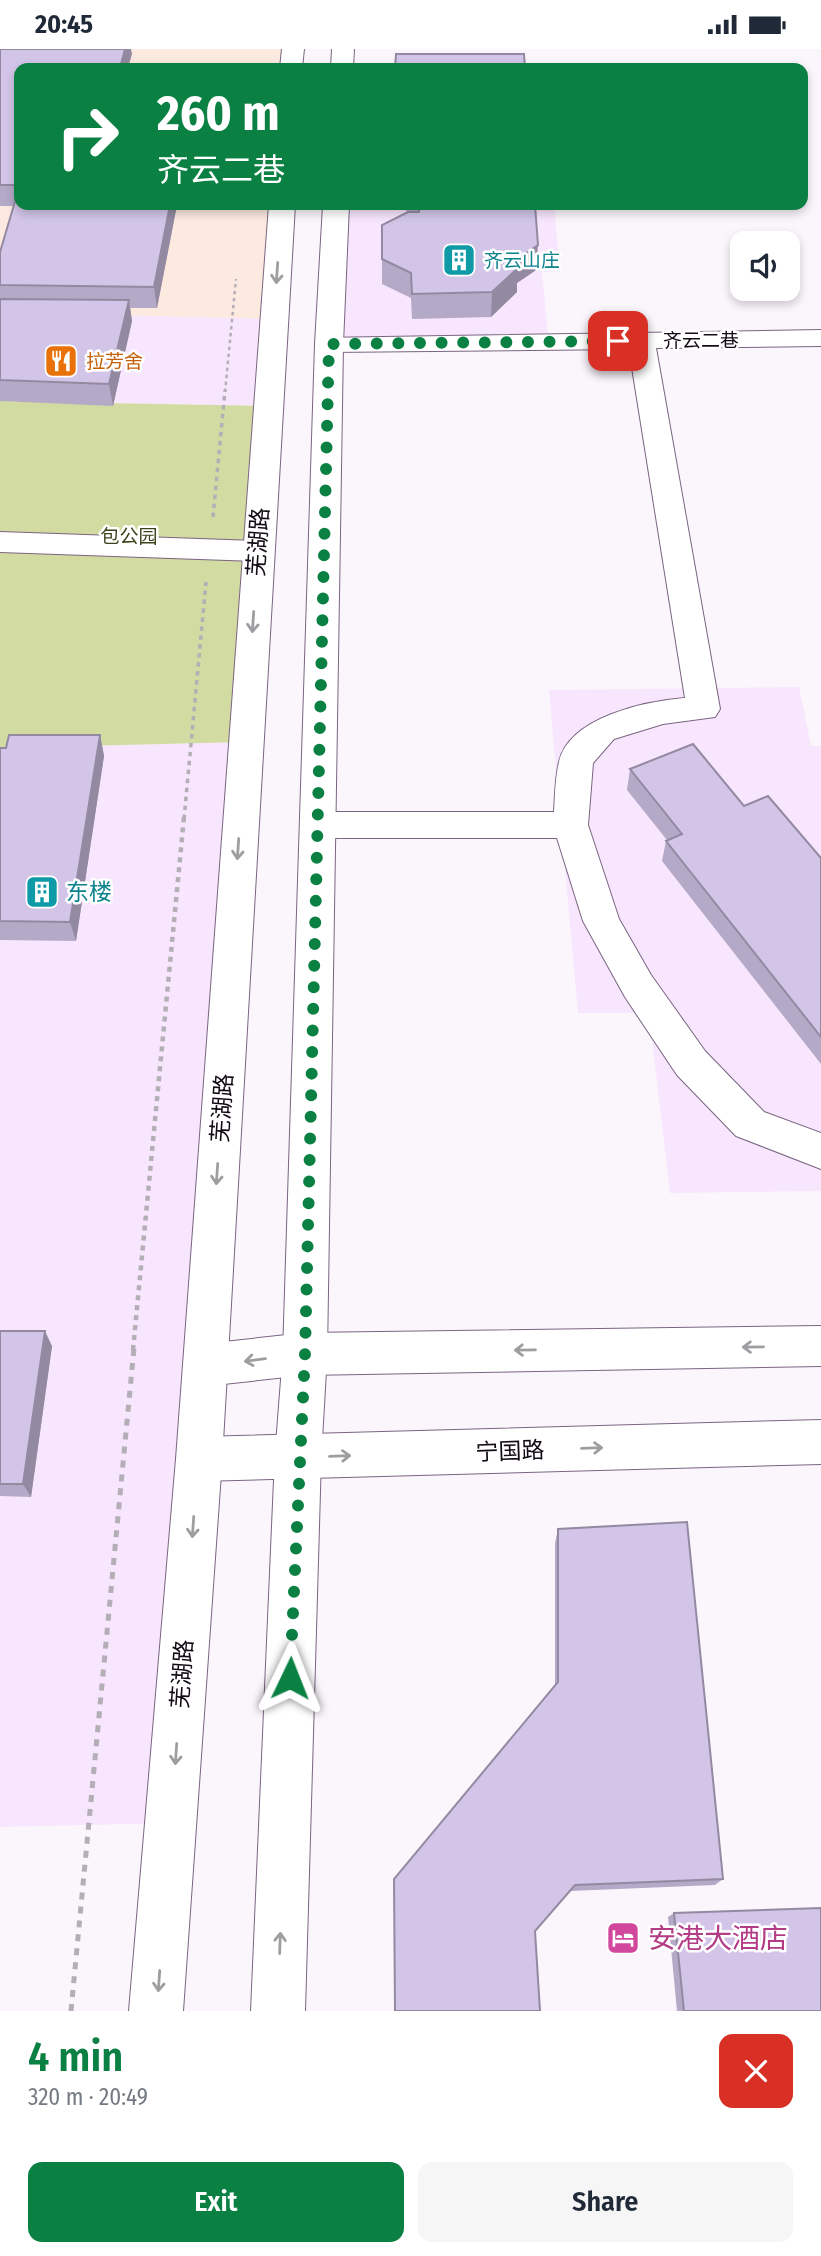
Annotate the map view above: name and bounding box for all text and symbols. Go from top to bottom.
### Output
text: 20:45 [35,9,93,40]
text: 260 m [157,84,280,143]
icon: right [42,91,133,182]
text: 齐云二巷 [157,151,285,189]
map controls [730,231,800,301]
button: sound [730,231,800,301]
building icon: 齐云山庄 [440,241,478,279]
place label: 齐云山庄 [484,249,560,272]
one-way arrow [270,261,283,284]
pin [588,311,648,371]
icon: arrive [599,322,637,360]
street label: 齐云二巷 [663,329,739,352]
restaurant icon: 拉芳舍 [42,342,80,380]
place label: 拉芳舍 [86,350,143,373]
street label: 芜湖路 [242,507,274,577]
park label: 包公园 [100,525,158,548]
one-way arrow [246,610,259,633]
one-way arrow [232,837,245,860]
building icon: 东楼 [23,873,61,911]
place label: 东楼 [66,878,112,906]
street label: 芜湖路 [206,1073,238,1143]
one-way arrow [211,1162,224,1185]
one-way arrow [742,1340,765,1353]
one-way arrow [514,1343,537,1357]
one-way arrow [244,1353,267,1366]
street label: 宁国路 [475,1436,545,1466]
one-way arrow [580,1442,603,1455]
one-way arrow [329,1449,352,1462]
one-way arrow [186,1516,199,1538]
street label: 芜湖路 [166,1639,198,1709]
position arrow [253,1641,327,1715]
one-way arrow [169,1742,182,1765]
hotel icon: 安港大酒店 [604,1919,642,1957]
place label: 安港大酒店 [648,1922,788,1955]
one-way arrow [274,1932,287,1955]
one-way arrow [152,1969,165,1992]
text: 4 min [28,2032,123,2082]
button: close [719,2034,793,2108]
text: 320 m · 20:49 [28,2083,148,2111]
button: Exit [28,2162,404,2242]
button: Share [418,2162,793,2242]

